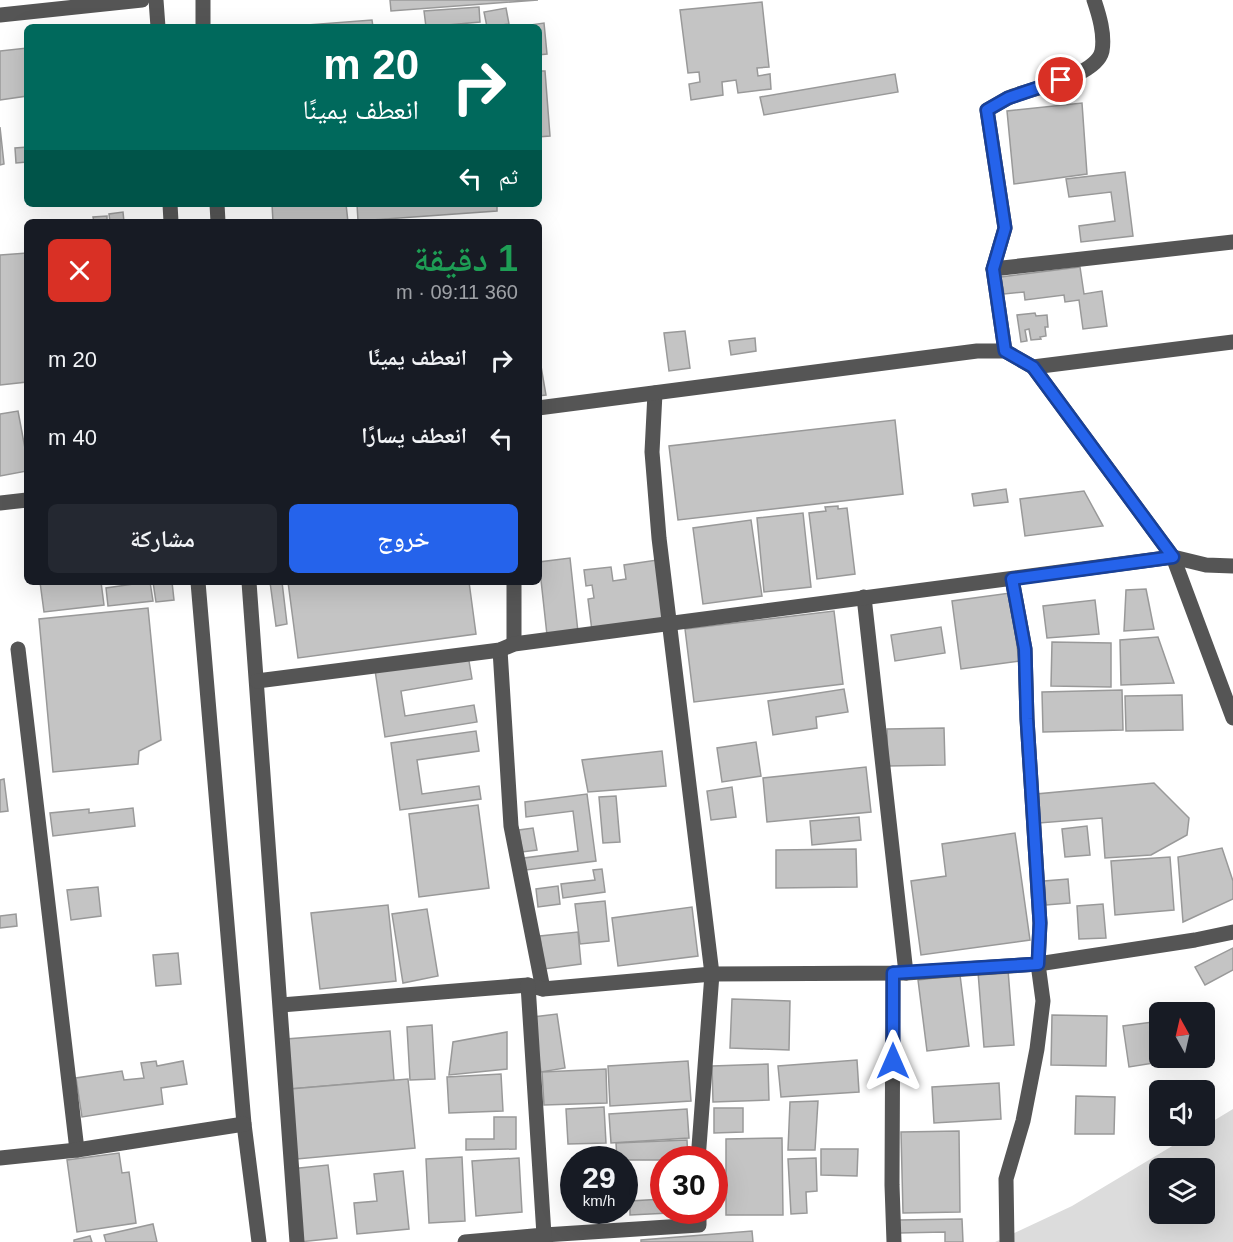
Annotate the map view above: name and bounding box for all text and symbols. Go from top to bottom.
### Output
text: 20 m [323,41,419,88]
icon: right [440,48,518,126]
pin [1035,54,1086,105]
icon: arrive [1044,63,1077,96]
text: انعطف يمينًا [303,95,419,125]
icon: left [454,162,487,195]
text: ثم [499,164,518,189]
text: 1 دقيقة [413,238,518,279]
button: close [48,239,111,302]
text: 360 m · 09:11 [396,281,518,303]
icon: right [485,344,518,377]
text: انعطف يمينًا [368,345,467,370]
text: 20 m [48,347,97,372]
icon: left [485,422,518,455]
text: انعطف يسارًا [361,423,467,448]
text: 40 m [48,425,97,450]
button: مشاركة [48,504,277,573]
button: خروج [289,504,518,573]
north arrow [1149,1002,1215,1068]
map controls [1149,1002,1215,1224]
position arrow [861,1029,925,1093]
button: sound [1149,1080,1215,1146]
speed limit sign: 30 [650,1146,728,1224]
button: layers [1149,1158,1215,1224]
text: 29 [582,1161,616,1194]
text: km/h [583,1192,615,1209]

